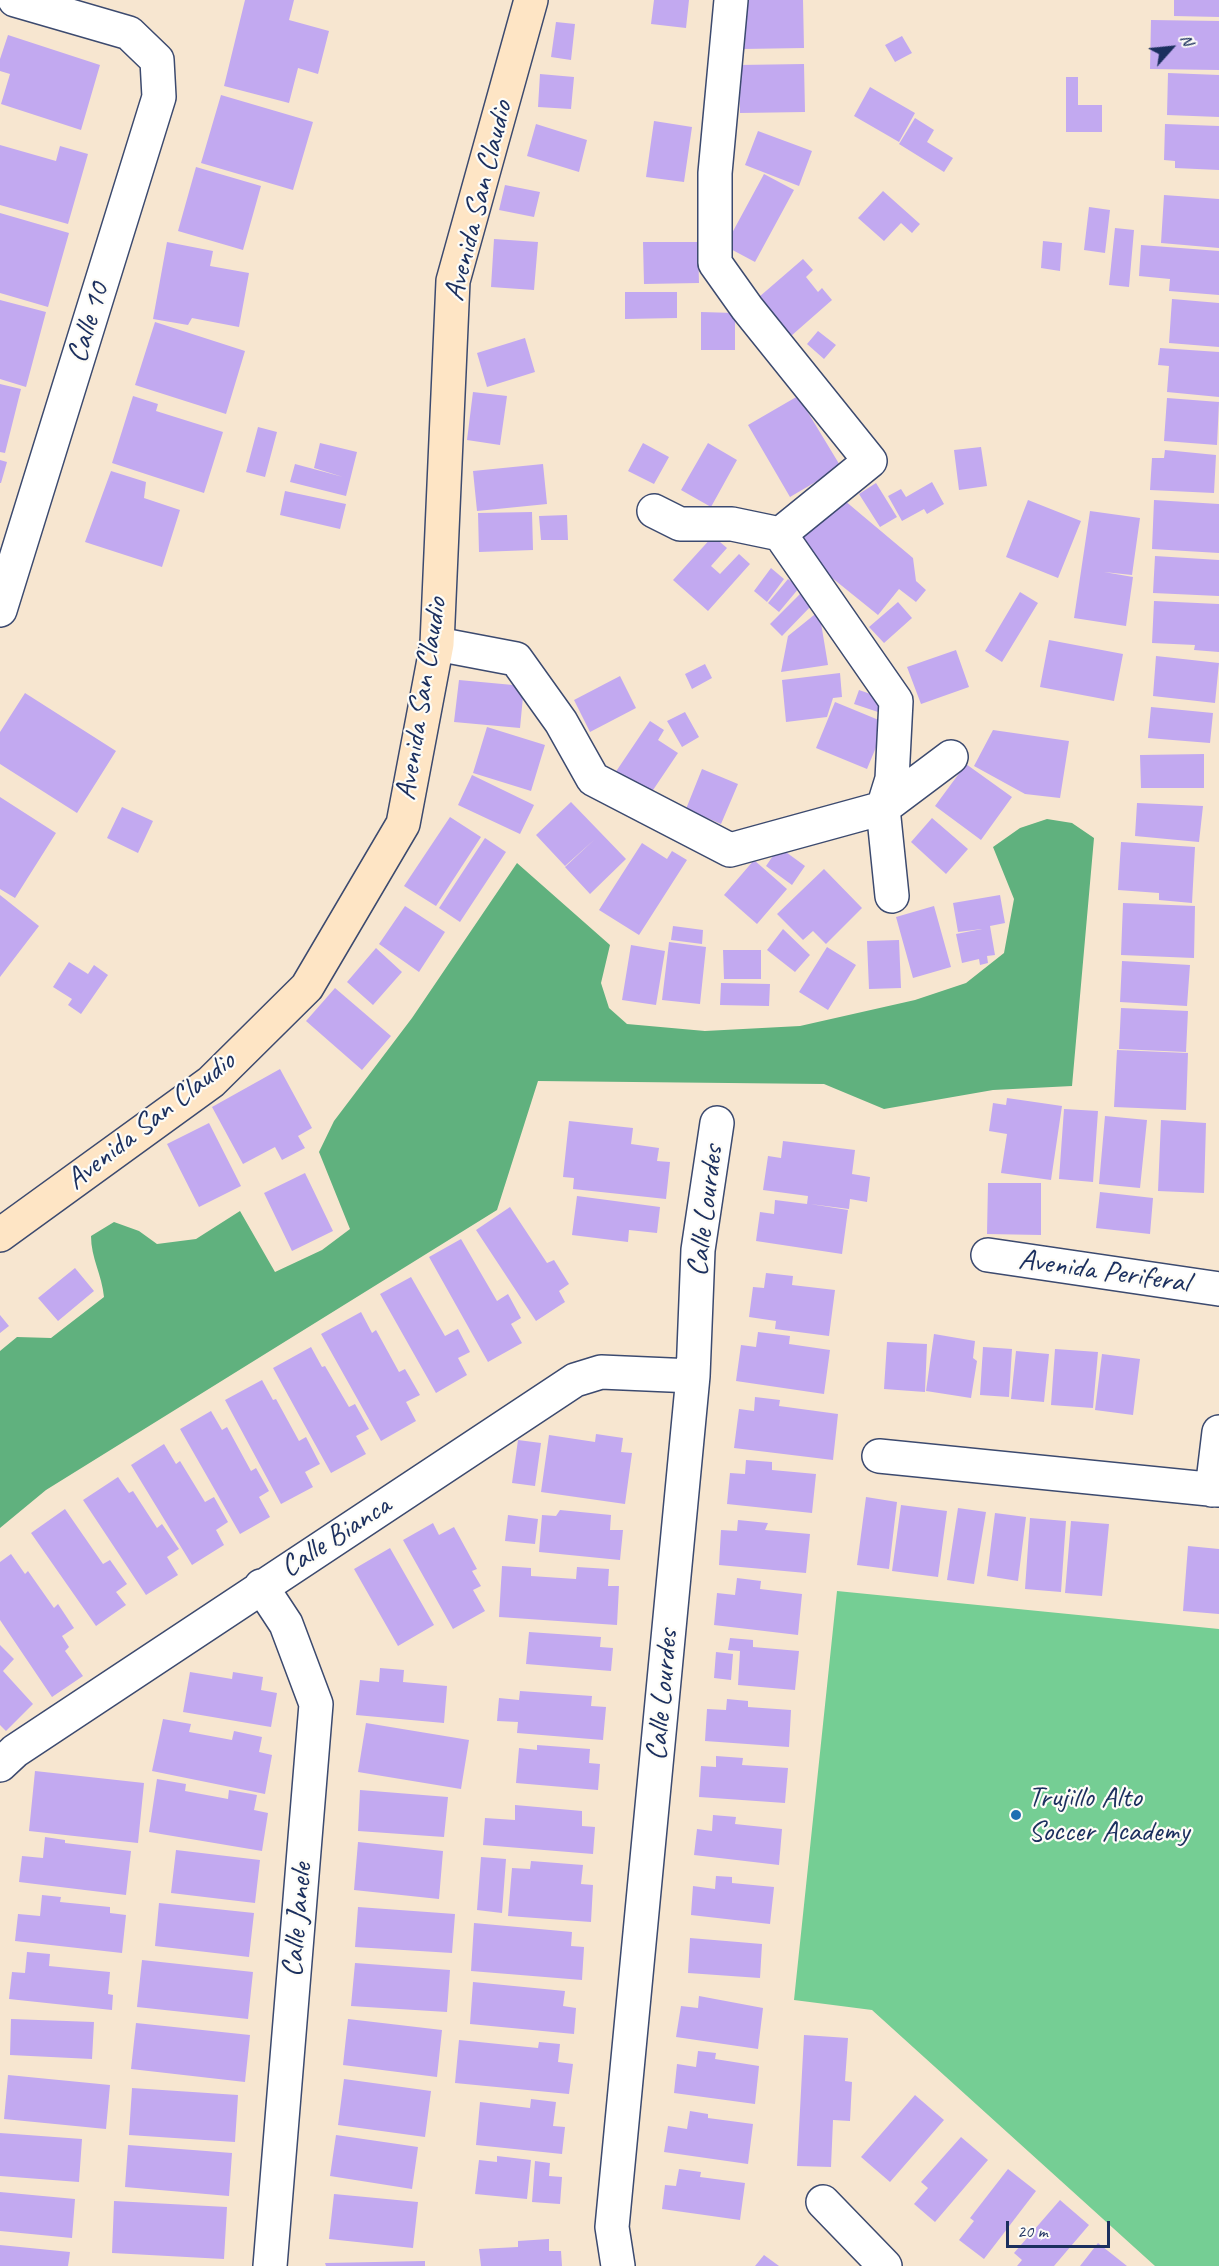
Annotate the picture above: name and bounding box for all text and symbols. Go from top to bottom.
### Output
north arrow [1141,18,1201,78]
text: N [1176,31,1198,49]
street label: Avenida San Claudio [437,97,521,305]
street label: Calle 10 [60,279,118,367]
street label: Avenida San Claudio [388,595,456,803]
street label: Avenida San Claudio [59,1044,243,1198]
street label: Calle Lourdes [680,1144,732,1278]
street label: Avenida Periferal [1016,1242,1192,1302]
street label: Calle Bianca [274,1488,398,1586]
street label: Calle Lourdes [639,1628,687,1762]
place label: Trujillo Alto Soccer Academy [1028,1780,1189,1850]
marker: Trujillo Alto Soccer Academy [1009,1808,1023,1822]
street label: Calle Janele [275,1861,321,1979]
scale bar [1009,2209,1112,2247]
text: 20 m [1017,2220,1048,2242]

